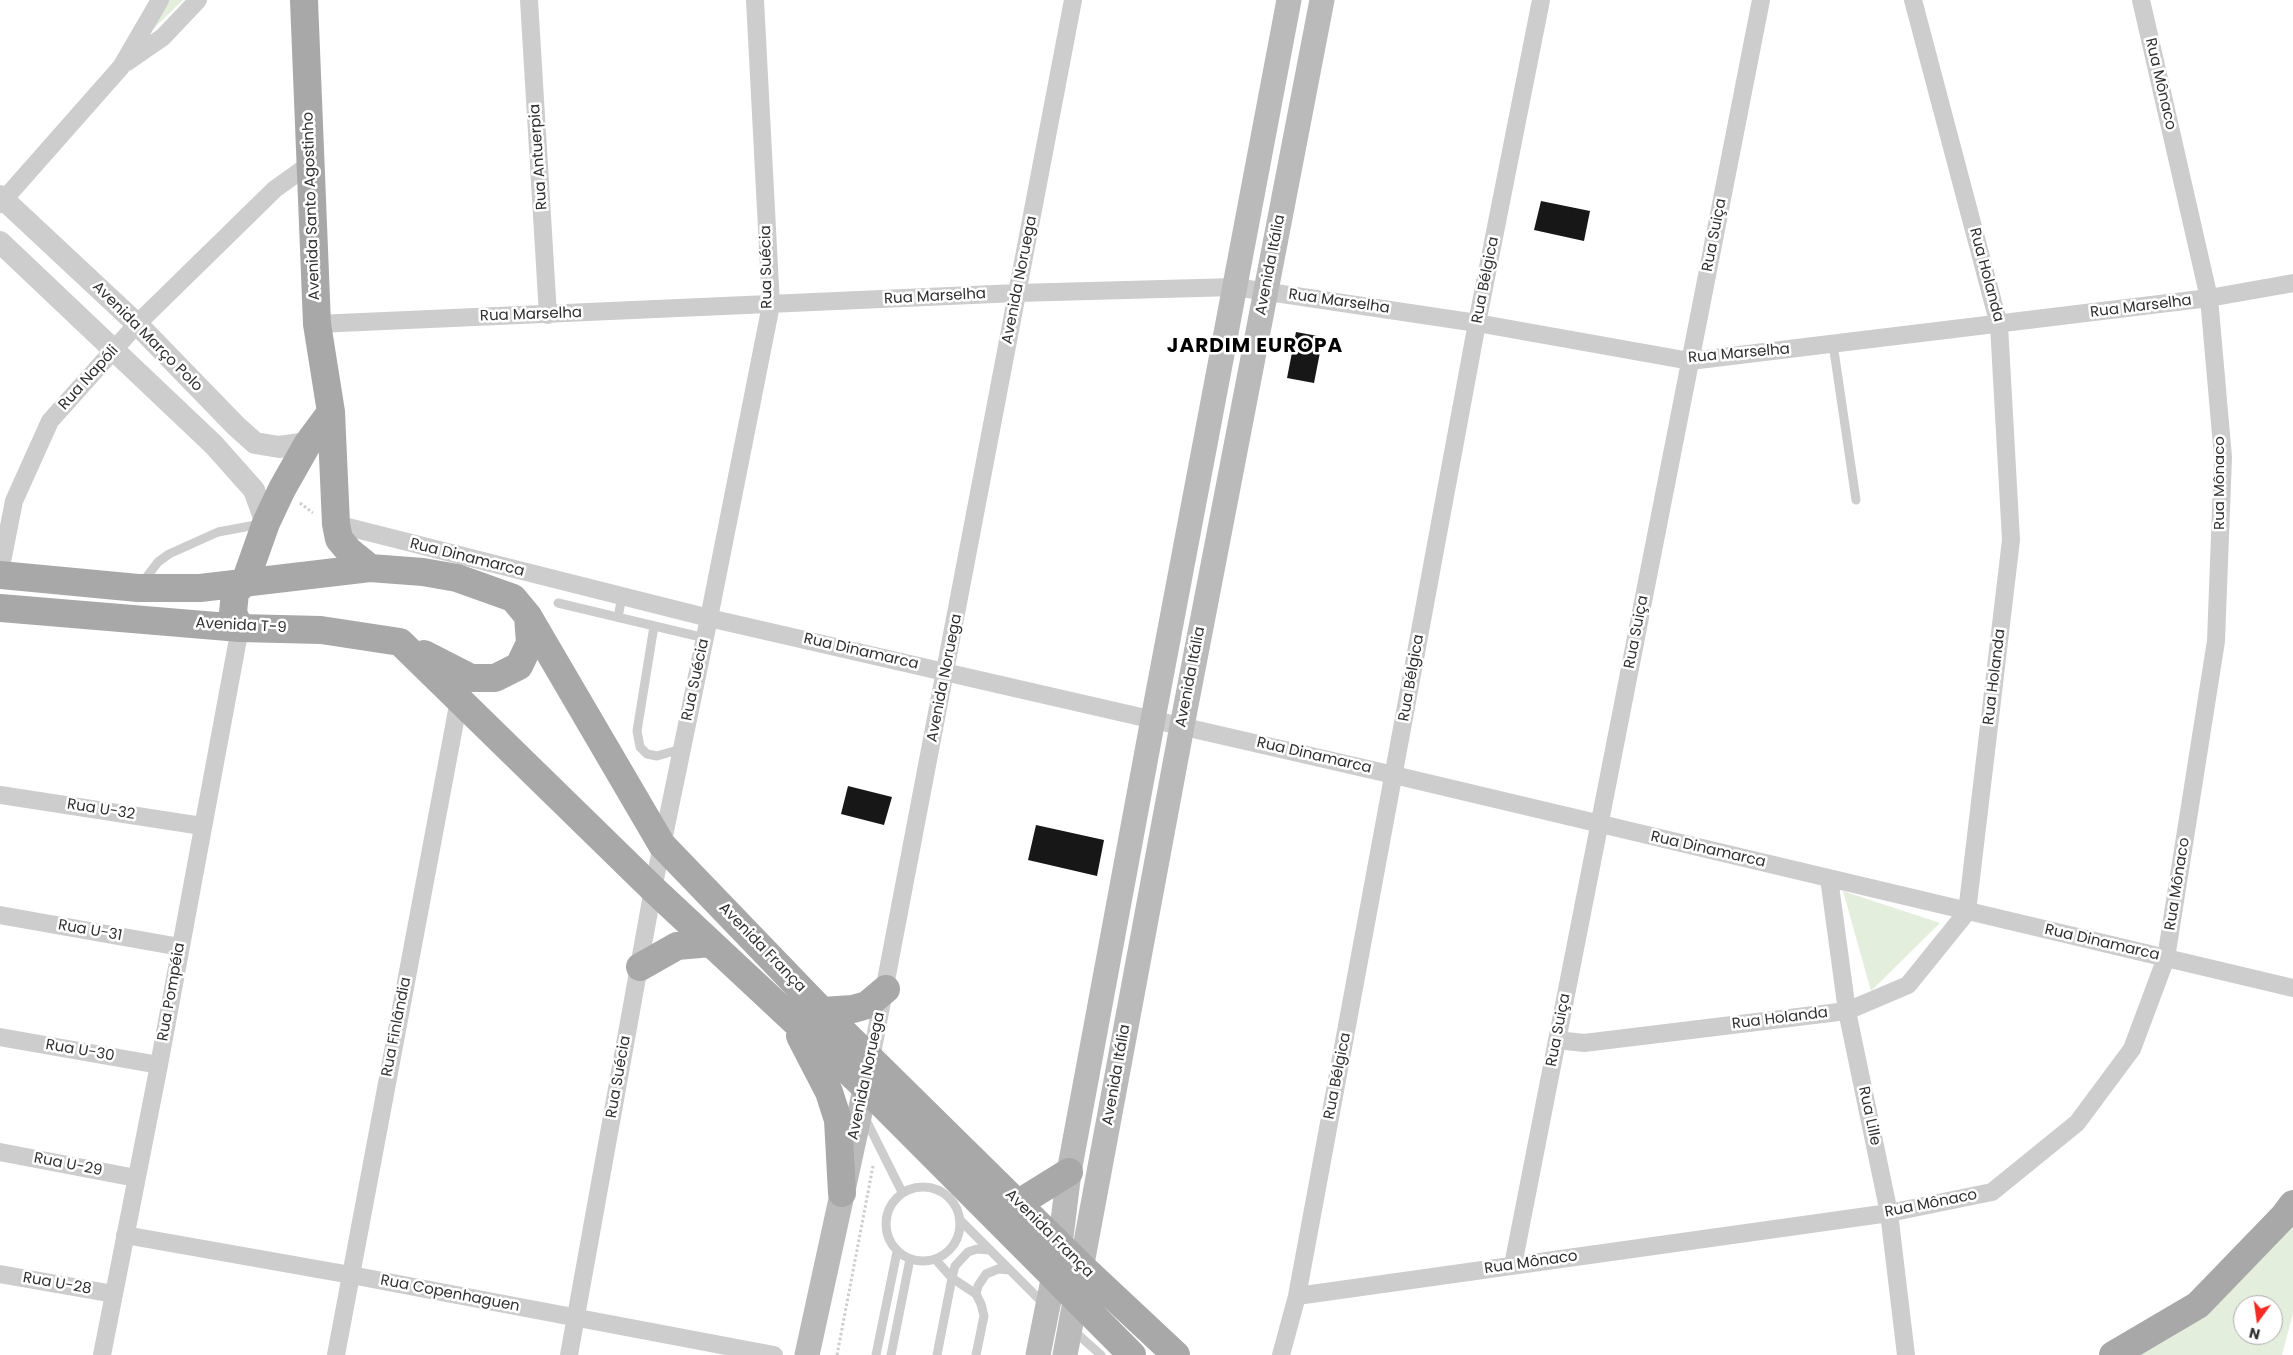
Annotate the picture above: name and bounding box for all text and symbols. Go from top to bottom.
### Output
street label: Rua Mônaco [2141,36,2179,132]
street label: Rua Antuerpia [526,103,552,211]
street label: Avenida Santo Agostinho [300,111,324,301]
street label: Rua Suiça [1699,197,1731,273]
street label: Avenida Itália [1252,213,1290,317]
street label: Avenida Noruega [999,214,1041,346]
street label: Rua Suécia [757,225,777,309]
street label: Rua Holanda [1965,226,2007,324]
street label: Rua Bélgica [1469,235,1503,325]
street label: Avenida Março Polo [88,278,206,396]
street label: Rua Marselha [884,285,986,309]
street label: Rua Marselha [1287,286,1391,318]
street label: Rua Marselha [2089,292,2193,322]
street label: Rua Marselha [480,304,582,326]
district label: JARDIM EUROPA [1165,335,1345,359]
street label: Rua Marselha [1687,341,1791,367]
street label: Rua Napóli [55,342,123,414]
street label: Rua Mônaco [2211,436,2229,530]
street label: Rua Dinamarca [408,535,526,581]
street label: Rua Suiça [1621,594,1653,670]
street label: Avenida Noruega [924,612,966,744]
street label: Avenida T-9 [195,615,287,637]
street label: Avenida Itália [1172,625,1210,729]
street label: Rua Holanda [1980,628,2010,726]
street label: Rua Dinamarca [802,630,920,674]
street label: Rua Bélgica [1395,633,1429,723]
street label: Rua Suécia [679,637,713,723]
street label: Rua Dinamarca [1255,734,1373,778]
street label: Rua U-32 [66,796,136,824]
street label: Rua Dinamarca [1649,828,1767,872]
street label: Rua Mônaco [2162,836,2194,932]
street label: Avenida França [715,899,809,997]
street label: Rua U-31 [56,917,124,945]
street label: Rua Dinamarca [2043,921,2161,965]
street label: Rua Pompéia [154,941,190,1043]
street label: Rua Finlândia [379,976,415,1078]
street label: Rua Suiça [1543,992,1575,1068]
street label: Rua Holanda [1731,1004,1829,1034]
street label: Avenida Noruega [845,1010,889,1142]
street label: Avenida Itália [1099,1023,1135,1127]
street label: Rua Bélgica [1321,1031,1355,1121]
street label: Rua Suécia [603,1034,635,1120]
street label: Rua U-30 [44,1036,116,1066]
street label: Rua Lille [1854,1085,1884,1147]
street label: Rua U-29 [32,1150,104,1180]
street label: Avenida França [1001,1186,1097,1282]
street label: Rua Mônaco [1883,1186,1979,1222]
street label: Rua Mônaco [1483,1248,1579,1278]
street label: Rua U-28 [21,1269,93,1299]
street label: Rua Copenhaguen [379,1272,521,1316]
north arrow [2233,1295,2283,1345]
text: N [2247,1323,2262,1345]

